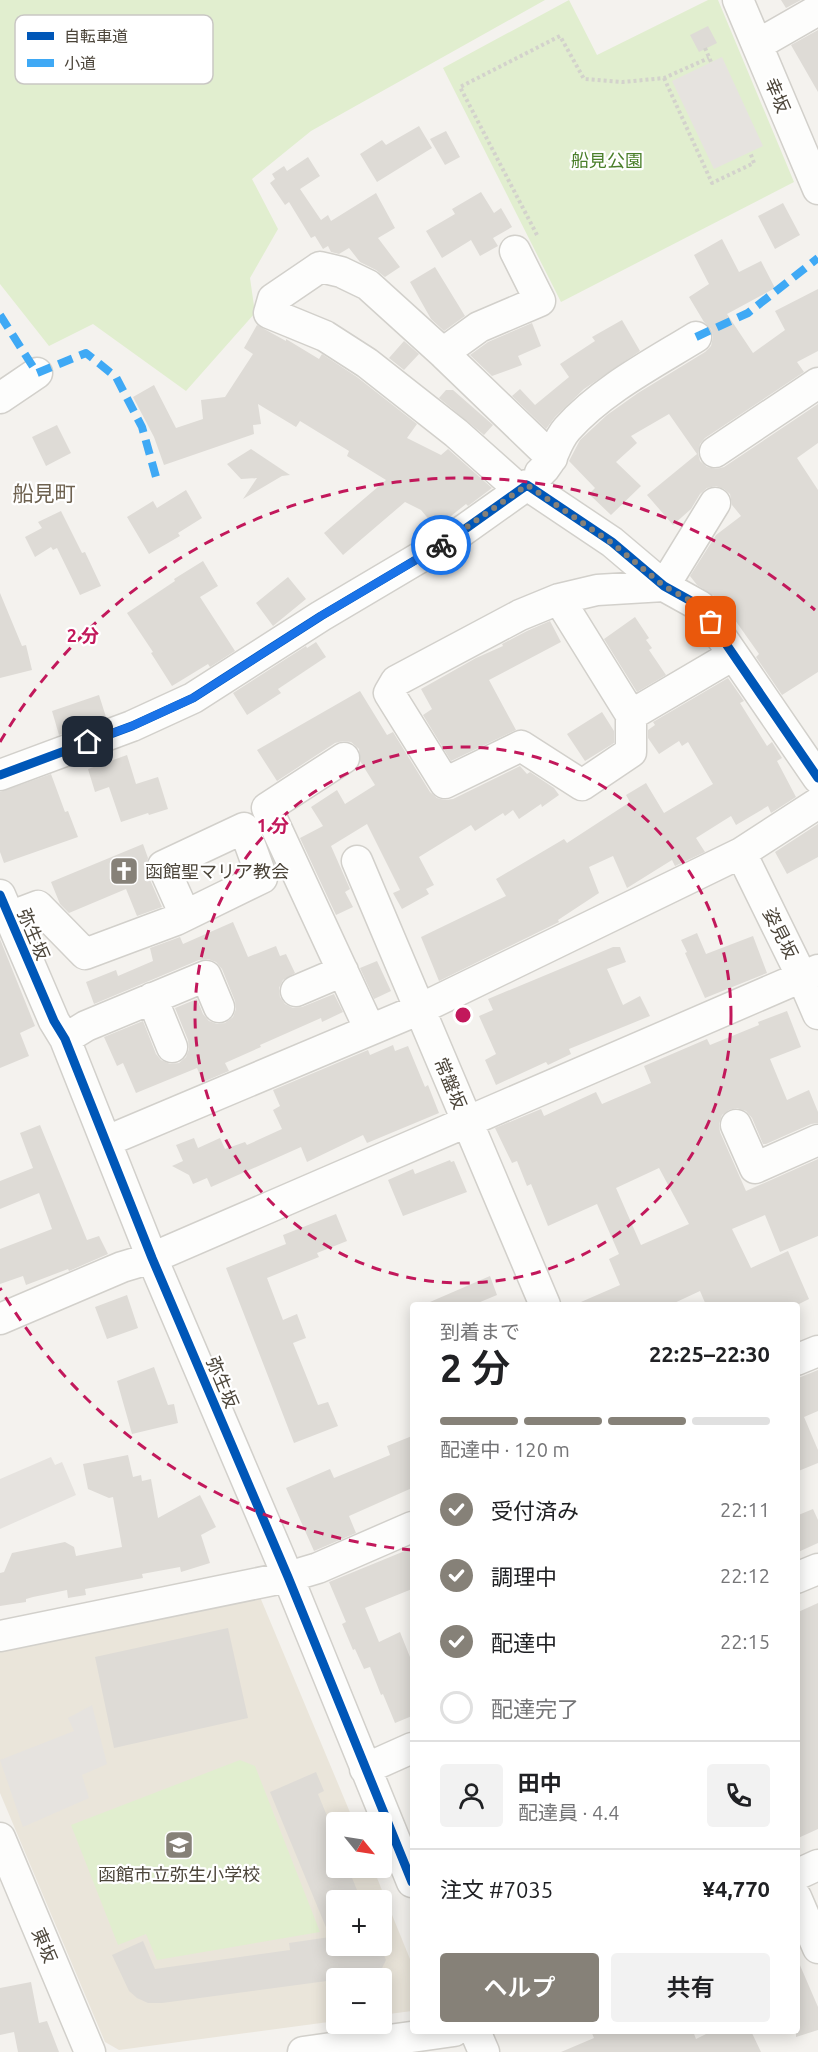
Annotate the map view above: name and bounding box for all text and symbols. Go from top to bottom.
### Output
legend [15,15,213,84]
text: 自転車道 [64,27,128,45]
text: 小道 [64,54,96,72]
street label: 幸坂 [762,75,794,115]
park label: 船見公園 [571,150,643,170]
district label: 船見町 [13,481,76,505]
courier [411,515,471,575]
icon: bike [425,529,458,562]
pin [685,596,736,647]
icon: bag [694,605,727,638]
text: 2 分 [67,625,99,645]
pin [62,716,113,767]
icon: home [71,725,104,758]
text: 1 分 [257,815,289,835]
church icon: 函館聖マリア教会 [108,855,140,887]
place label: 函館聖マリア教会 [145,861,289,881]
street label: 姿見坂 [760,904,802,962]
street label: 弥生坂 [14,905,54,963]
centre of rings [453,1005,473,1025]
street label: 常盤坂 [431,1054,471,1112]
text: 到着まで [440,1320,520,1343]
text: 22:25–22:30 [649,1341,770,1366]
text: 2 分 [440,1346,510,1389]
street label: 弥生坂 [203,1353,243,1411]
text: 配達中 · 120 m [440,1438,570,1461]
icon: check [440,1493,473,1526]
text: 受付済み [491,1498,579,1523]
text: 22:11 [720,1498,770,1521]
icon: check [440,1559,473,1592]
text: 調理中 [491,1564,557,1589]
text: 22:12 [720,1564,770,1587]
icon: check [440,1625,473,1658]
text: 配達中 [491,1630,557,1655]
text: 22:15 [720,1630,770,1653]
text: 配達完了 [491,1696,579,1721]
button: person [440,1764,503,1827]
button: phone [707,1764,770,1827]
text: 田中 [518,1770,562,1795]
text: 配達員 · 4.4 [518,1801,620,1824]
north arrow [326,1812,392,1878]
map controls [326,1812,392,2034]
school or university icon: 函館市立弥生小学校 [163,1829,195,1861]
place label: 函館市立弥生小学校 [98,1864,260,1884]
text: ¥4,770 [703,1876,770,1901]
text: 注文 #7035 [440,1877,553,1902]
button: + [326,1890,392,1956]
street label: 東坂 [29,1925,61,1965]
button: ヘルプ [440,1953,599,2022]
button: 共有 [611,1953,770,2022]
button: − [326,1968,392,2034]

